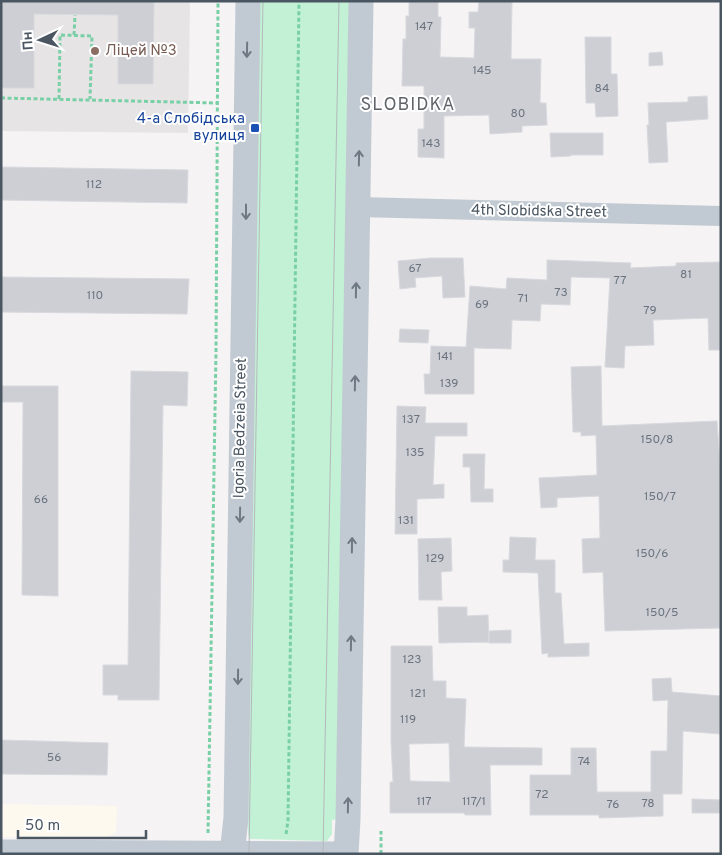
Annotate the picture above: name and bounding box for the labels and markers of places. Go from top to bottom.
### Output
place label: Ліцей №3 [105,42,177,61]
marker: Ліцей №3 [89,45,101,57]
place label: 4-а Слобідська вулиця [137,110,245,146]
marker: 4-а Слобідська вулиця [249,122,261,134]

